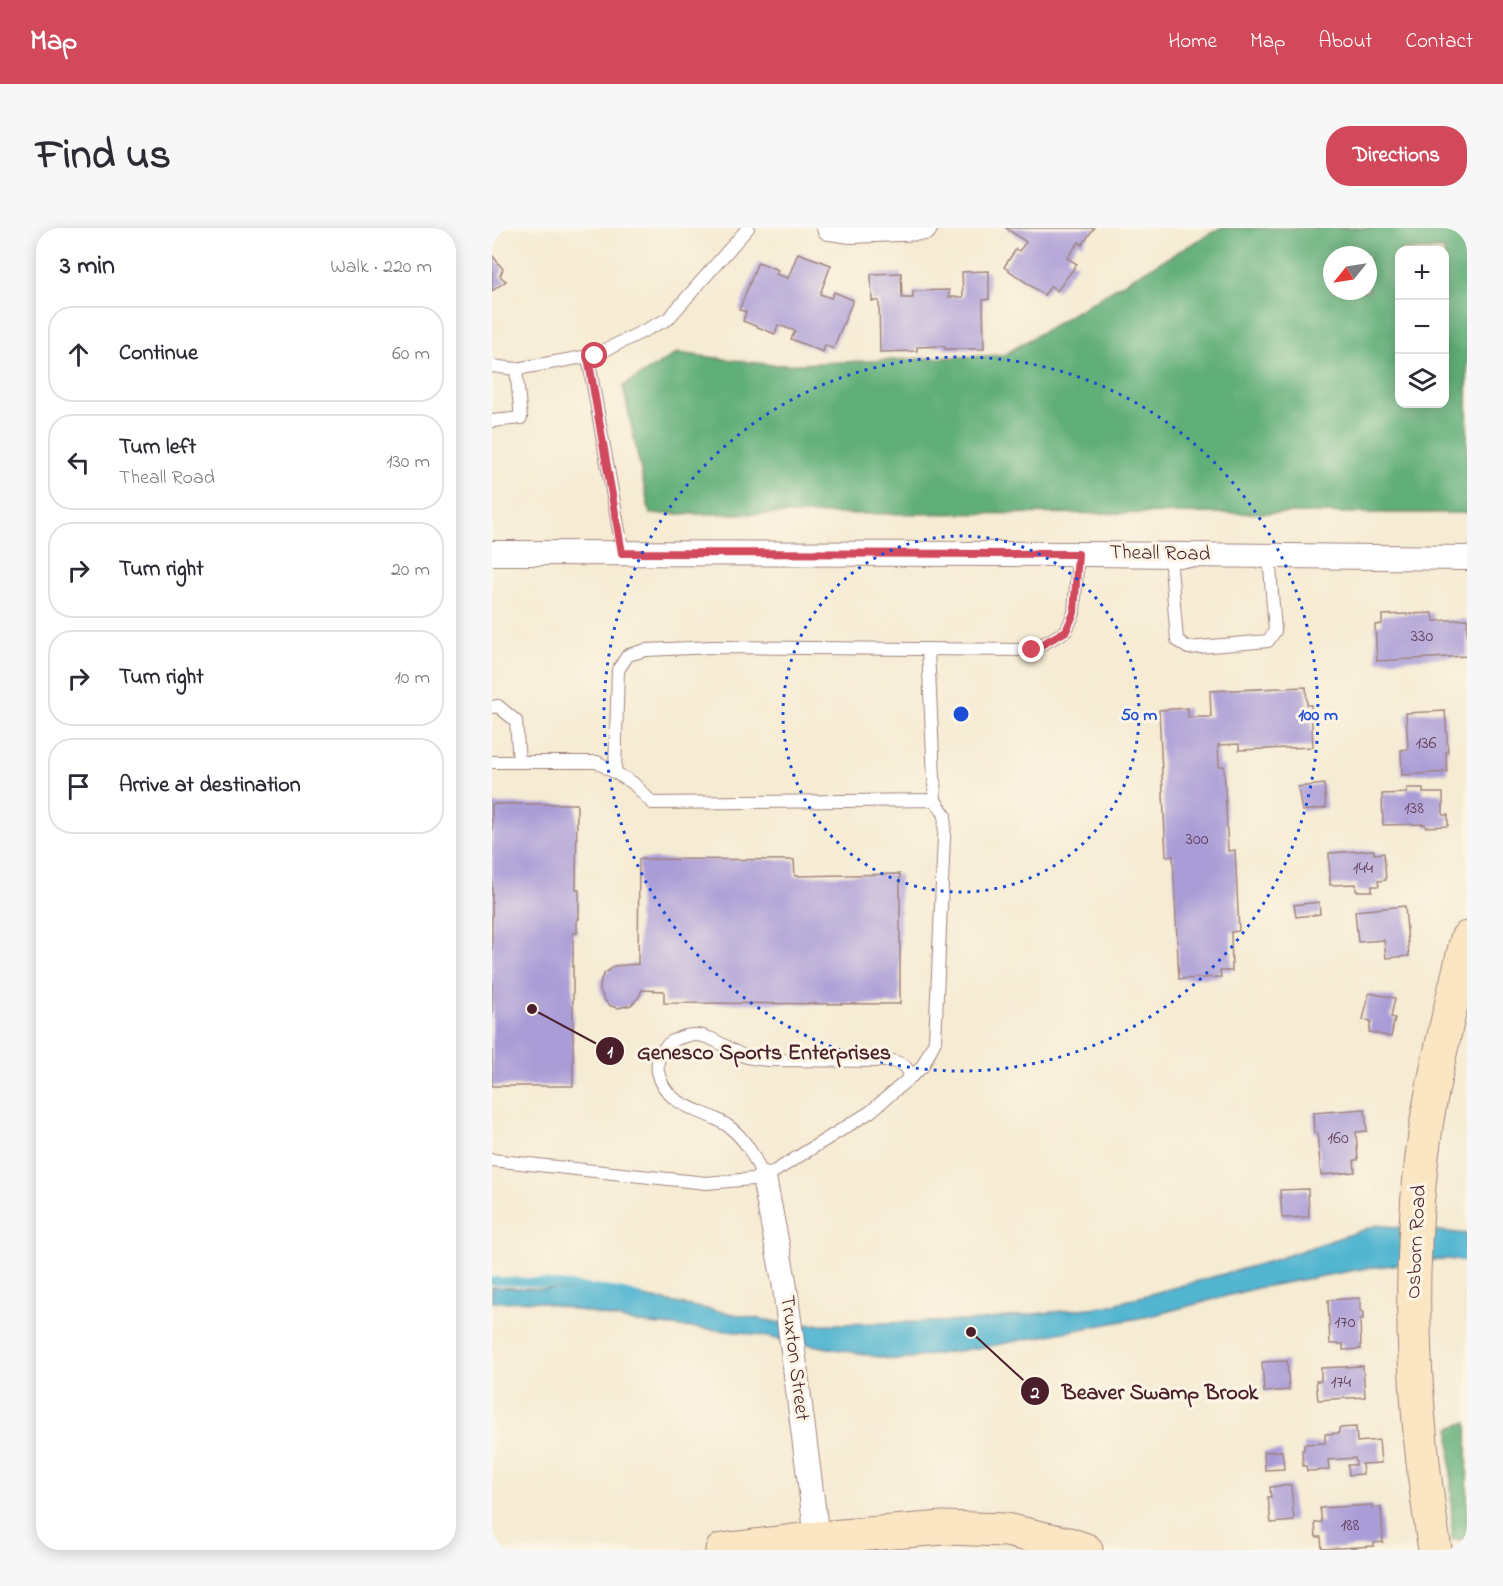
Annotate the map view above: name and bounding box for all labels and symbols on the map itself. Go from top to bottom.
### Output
north arrow [1323,246,1377,300]
route start [581,342,607,368]
street label: Theall Road [1109,538,1211,570]
house number: 330 [1411,624,1434,650]
route end [1018,636,1044,662]
text: 50 m [1121,703,1157,729]
text: 100 m [1298,703,1338,729]
centre of rings [951,704,971,724]
house number: 136 [1415,731,1437,757]
house number: 138 [1404,796,1424,822]
house number: 300 [1186,827,1209,853]
house number: 144 [1353,856,1374,882]
callout: Genesco Sports Enterprises [595,1031,903,1071]
text: Genesco Sports Enterprises [637,1038,891,1070]
text: 1 [607,1040,613,1066]
house number: 160 [1327,1126,1349,1152]
street label: Osborn Road [1399,1184,1435,1300]
street label: Truxton Street [771,1293,817,1423]
house number: 170 [1335,1310,1356,1336]
house number: 174 [1331,1370,1352,1396]
callout: Beaver Swamp Brook [1020,1371,1270,1411]
text: Beaver Swamp Brook [1061,1378,1260,1410]
text: 2 [1030,1381,1040,1407]
house number: 188 [1340,1513,1360,1539]

